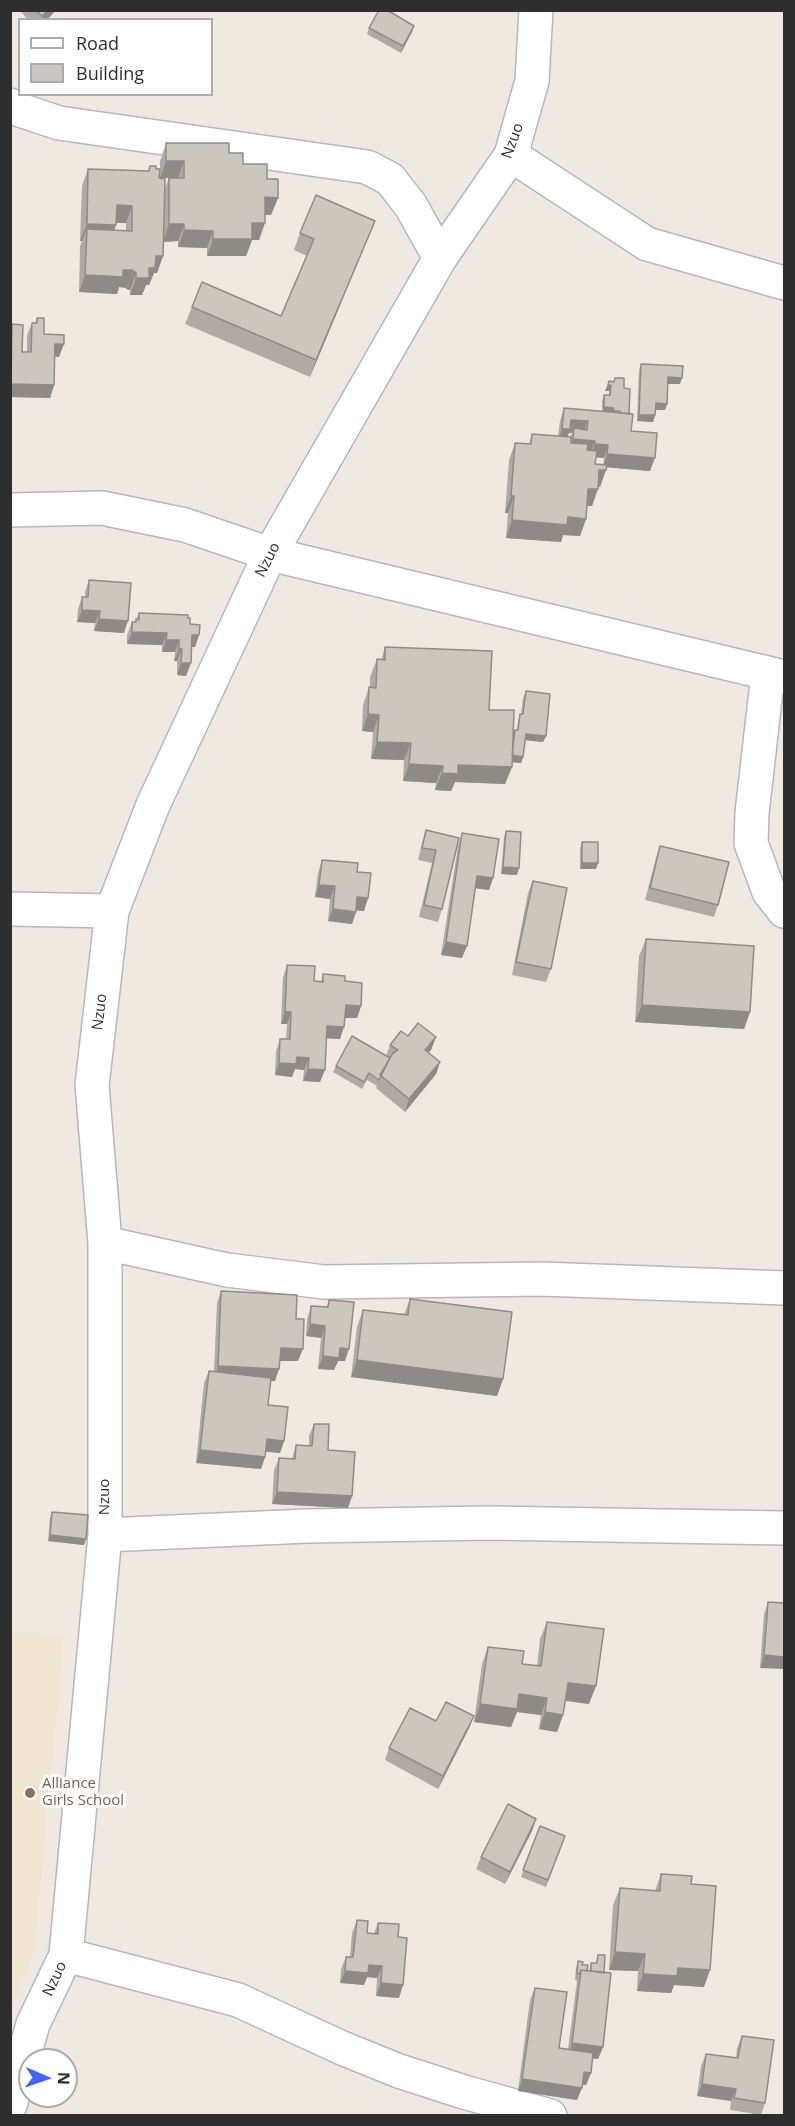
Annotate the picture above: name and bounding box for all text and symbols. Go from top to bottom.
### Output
legend [18,18,213,96]
text: Road [76,31,119,55]
text: Building [76,61,144,85]
street label: Nzuo [498,121,528,161]
street label: Nzuo [252,540,284,580]
street label: Nzuo [89,993,111,1031]
street label: Nzuo [96,1479,114,1515]
place label: Alliance Girls School [42,1775,124,1810]
marker: Alliance Girls School [23,1786,37,1800]
street label: Nzuo [39,1959,71,1999]
north arrow [18,2048,78,2108]
text: N [53,2072,75,2085]

